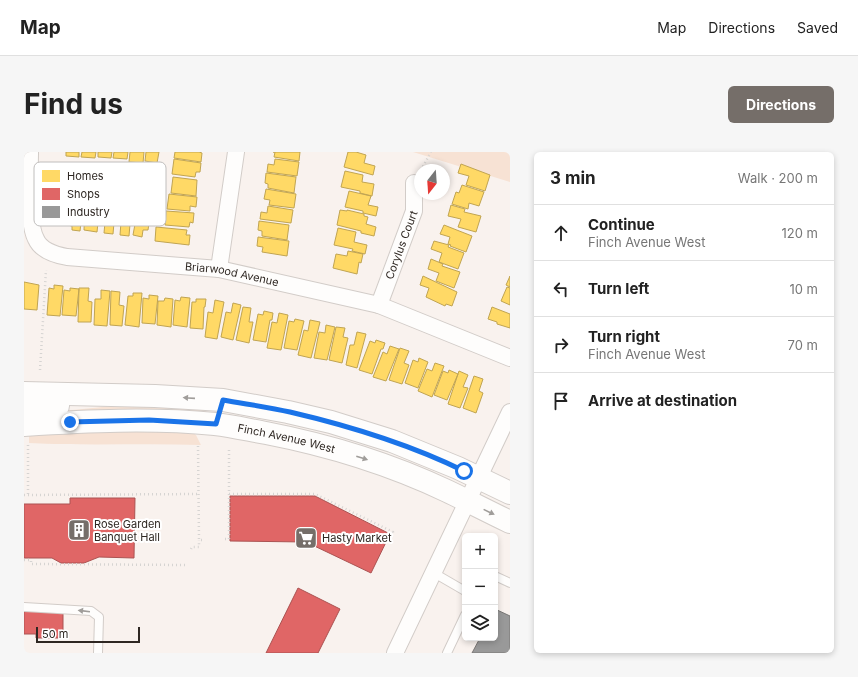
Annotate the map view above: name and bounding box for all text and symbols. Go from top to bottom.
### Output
text: Map [20,16,61,39]
text: Map [657,19,686,36]
text: Directions [708,19,775,36]
text: Saved [797,19,838,36]
button: Directions [728,86,834,123]
text: Find us [24,87,123,121]
legend [34,162,166,226]
north arrow [414,164,450,200]
text: 3 min [550,168,596,188]
text: Homes [67,169,104,183]
text: Walk · 200 m [738,170,818,186]
text: Shops [67,187,100,201]
text: Industry [67,205,110,219]
street label: Corylus Court [382,208,421,281]
text: Continue [588,215,655,234]
icon: ahead [550,222,572,244]
text: 120 m [782,225,818,241]
text: Finch Avenue West [588,234,705,250]
street label: Briarwood Avenue [184,259,280,289]
icon: left [550,278,572,300]
text: Turn left [588,279,649,298]
text: 10 m [789,281,818,297]
text: Turn right [588,327,660,346]
icon: right [550,334,572,356]
text: 70 m [788,337,818,353]
text: Finch Avenue West [588,346,705,362]
icon: arrive [550,390,572,412]
text: Arrive at destination [588,391,737,410]
one-way arrow [183,395,195,402]
route end [61,413,79,431]
street label: Finch Avenue West [236,421,337,456]
one-way arrow [356,455,368,461]
route start [455,462,473,480]
one-way arrow [483,509,495,515]
building icon: Rose Garden Banquet Hall [66,517,92,543]
place label: Rose Garden Banquet Hall [94,517,161,544]
supermarket icon: Hasty Market [293,525,319,551]
place label: Hasty Market [322,531,392,545]
map controls [462,533,498,641]
button: + [462,533,498,569]
button: − [462,569,498,605]
button: layers [462,605,498,641]
one-way arrow [78,607,90,614]
scale bar [36,625,140,644]
text: 50 m [42,627,68,641]

